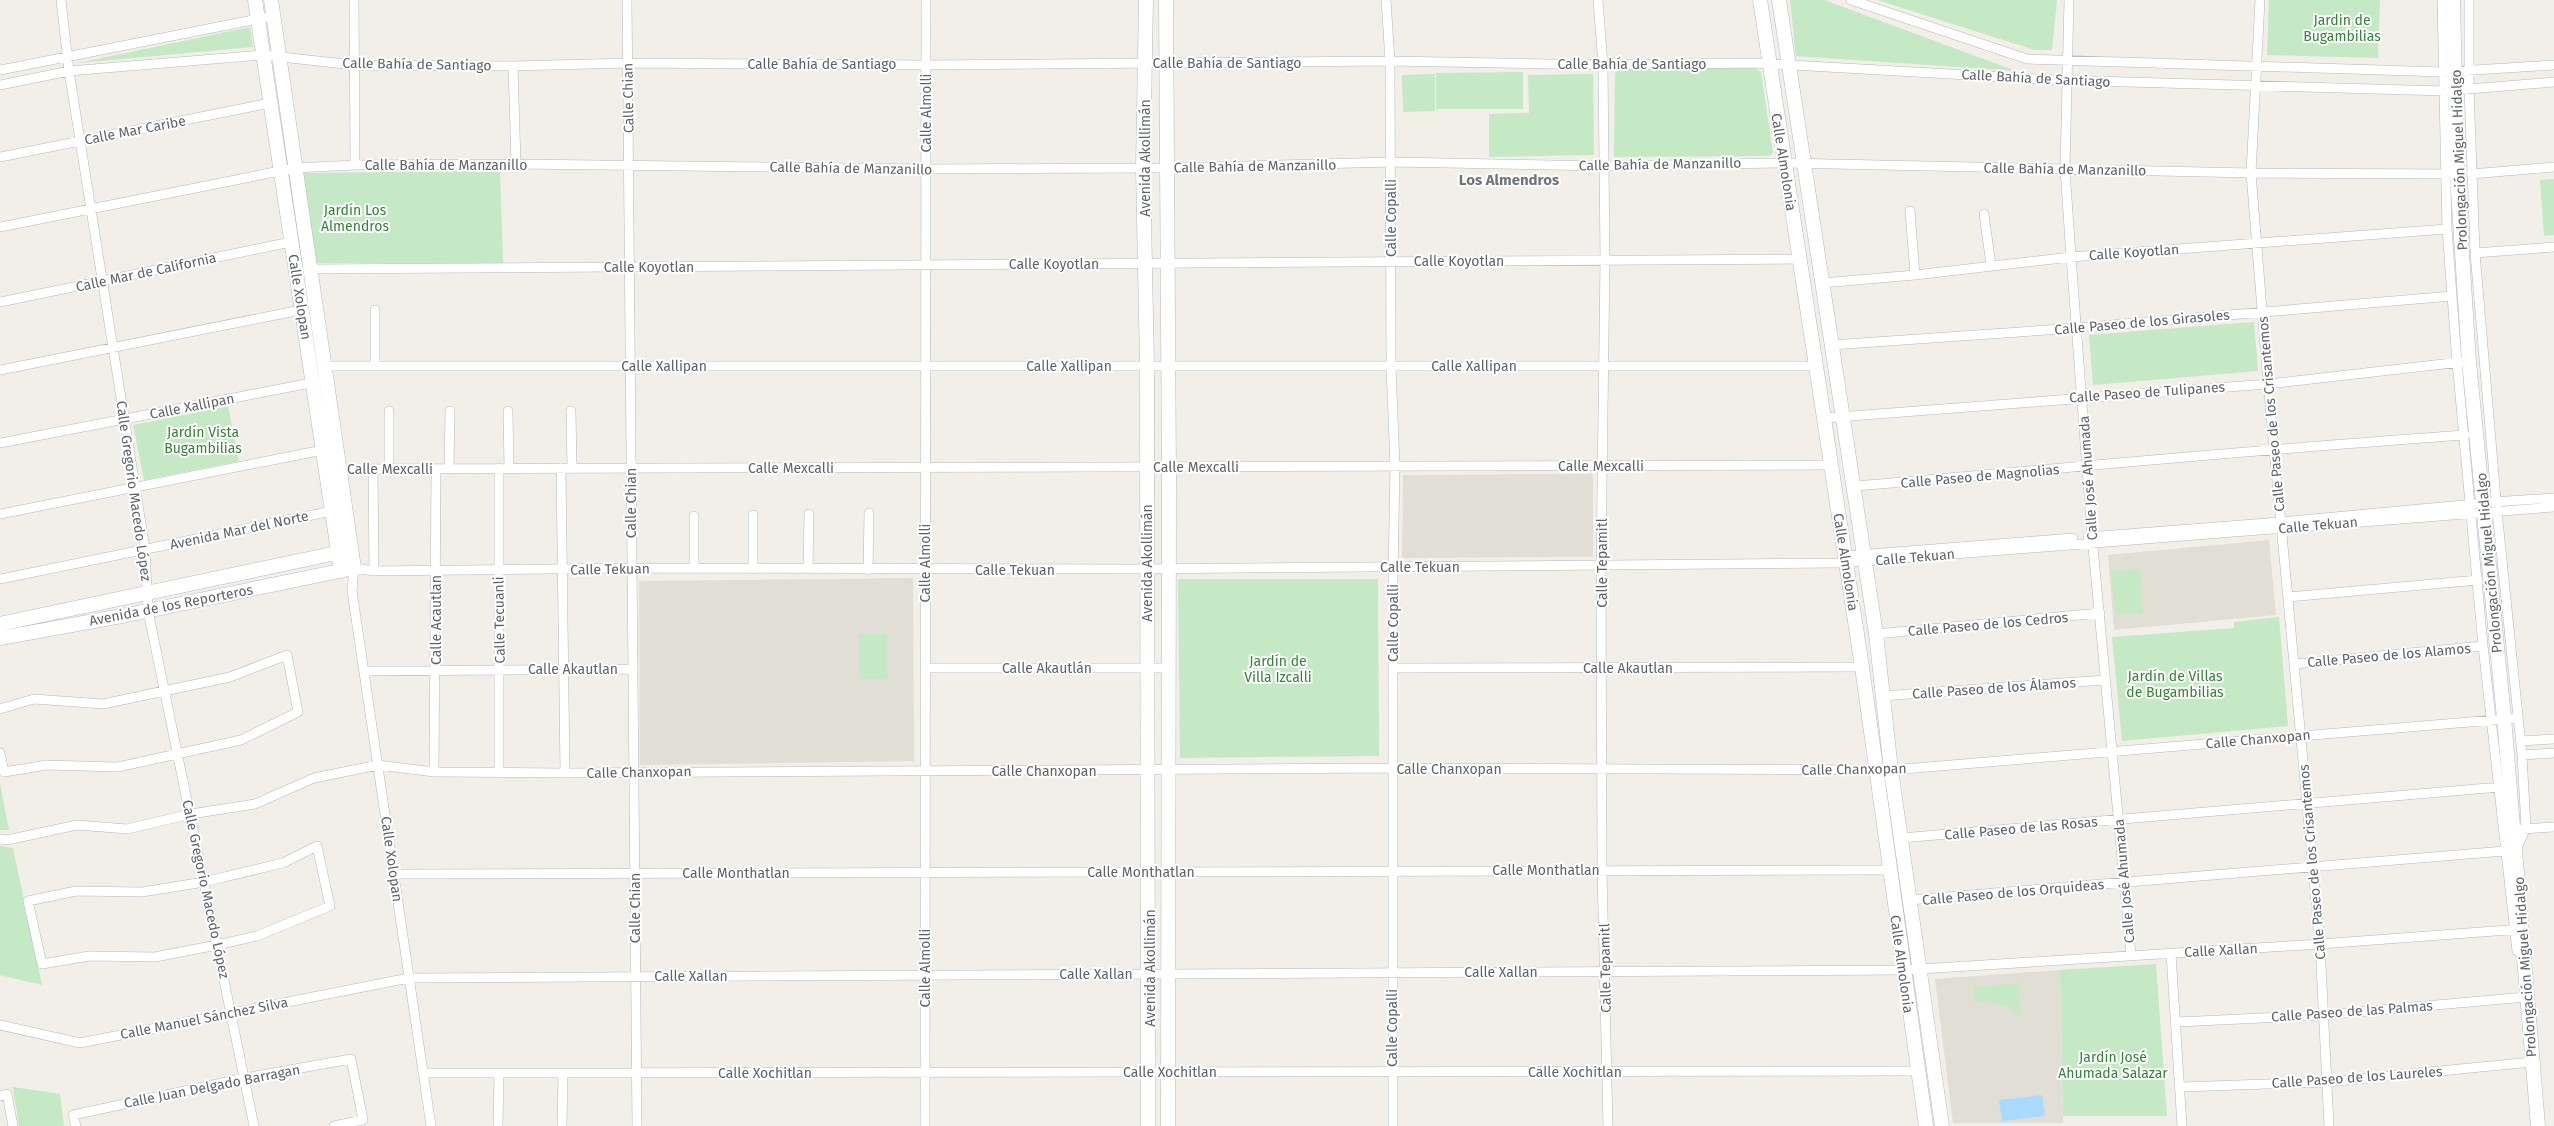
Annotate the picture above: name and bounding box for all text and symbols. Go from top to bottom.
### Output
park label: Jardin de Bugambilias [2303,12,2381,45]
street label: Calle Bahía de Santiago [342,55,492,74]
street label: Calle Bahía de Santiago [1152,55,1302,72]
street label: Calle Bahía de Santiago [747,56,897,73]
street label: Calle Bahía de Santiago [1557,56,1707,73]
street label: Calle Chian [619,63,638,133]
street label: Calle Bahía de Santiago [1961,66,2111,91]
street label: Prolongación Miguel Hidalgo [2448,69,2471,251]
street label: Calle Almolli [918,73,935,153]
street label: Avenida Akollimán [1137,99,1154,217]
street label: Calle Mar Caribe [83,112,187,149]
street label: Calle Almolonia [1767,112,1800,212]
street label: Calle Bahía de Manzanillo [1579,155,1741,174]
street label: Calle Bahía de Manzanillo [365,157,527,174]
street label: Calle Bahía de Manzanillo [1174,157,1336,176]
street label: Calle Bahía de Manzanillo [770,159,932,178]
street label: Calle Bahía de Manzanillo [1984,160,2146,179]
district label: Los Almendros [1459,171,1559,189]
street label: Calle Copalli [1383,179,1400,257]
park label: Jardín Los Almendros [321,202,389,235]
street label: Calle Koyotlan [2088,241,2180,264]
street label: Calle Mar de California [74,249,218,296]
street label: Calle Xolopan [284,253,315,341]
street label: Calle Koyotlan [1414,253,1504,270]
street label: Calle Koyotlan [1009,256,1099,273]
street label: Calle Koyotlan [604,259,694,276]
street label: Calle Paseo de los Girasoles [2054,306,2231,339]
street label: Calle Paseo de los Crisantemos [2254,315,2289,512]
street label: Calle Xallipan [621,358,707,375]
street label: Calle Xallipan [1026,358,1112,375]
street label: Calle Xallipan [1431,358,1517,375]
street label: Calle Paseo de Tulipanes [2068,379,2226,406]
street label: Calle Xallipan [148,390,236,423]
street label: Calle Gregorio Macedo López [112,400,155,582]
street label: Calle José Ahumada [2076,415,2101,541]
park label: Jardín Vista Bugambilias [164,424,242,457]
street label: Calle Mexcalli [1558,458,1644,475]
street label: Calle Mexcalli [1153,459,1239,476]
street label: Calle Mexcalli [748,460,834,477]
street label: Calle Mexcalli [347,461,433,478]
street label: Calle Paseo de Magnolias [1900,461,2061,492]
street label: Calle Chian [623,468,640,538]
street label: Prolongación Miguel Hidalgo [2473,472,2506,654]
street label: Avenida Akollimán [1139,504,1156,622]
street label: Avenida Mar del Norte [168,507,310,554]
street label: Calle Almolonia [1829,512,1862,612]
street label: Calle Tekuan [2278,514,2359,537]
street label: Calle Tepamitl [1594,518,1611,608]
street label: Calle Almolli [917,523,934,603]
street label: Calle Tekuan [1875,546,1956,569]
street label: Calle Tekuan [1380,559,1460,576]
street label: Calle Tekuan [570,560,650,579]
street label: Calle Tekuan [975,562,1055,579]
street label: Calle Acautlan [428,575,445,665]
street label: Calle Tecuanli [490,576,509,664]
street label: Avenida de los Reporteros [88,581,255,630]
street label: Calle Copalli [1385,584,1402,662]
street label: Calle Paseo de los Cedros [1907,609,2069,640]
street label: Calle Paseo de los Alamos [2307,640,2472,671]
park label: Jardín de Villa Izcalli [1244,653,1312,686]
street label: Calle Akautlán [1002,660,1092,677]
street label: Calle Akautlan [1583,660,1673,677]
street label: Calle Akautlan [528,661,618,678]
park label: Jardín de Villas de Bugambilias [2126,668,2224,701]
street label: Calle Paseo de los Álamos [1912,673,2077,703]
street label: Calle Chanxopan [2205,726,2311,753]
street label: Calle Chanxopan [1801,760,1907,779]
street label: Calle Chanxopan [1396,761,1502,778]
street label: Calle Chanxopan [586,763,692,782]
street label: Calle Chanxopan [991,763,1097,780]
street label: Calle Paseo de los Crisantemos [2295,763,2330,960]
street label: Calle Gregorio Macedo López [178,798,233,980]
street label: Calle Paseo de las Rosas [1944,813,2099,844]
street label: Calle Xolopan [377,815,406,903]
street label: Calle José Ahumada [2111,818,2138,944]
street label: Calle Monthatlan [1492,862,1600,879]
street label: Calle Monthatlan [1087,864,1195,881]
street label: Calle Monthatlan [682,865,790,882]
street label: Calle Chian [627,873,644,943]
street label: Calle Paseo de los Orquideas [1921,876,2105,909]
street label: Prolongación Miguel Hidalgo [2511,876,2540,1058]
street label: Avenida Akollimán [1142,909,1159,1027]
street label: Calle Almolonia [1886,914,1917,1014]
street label: Calle Tepamitl [1596,923,1615,1013]
street label: Calle Almolli [917,928,934,1008]
street label: Calle Xallan [2184,940,2258,961]
street label: Calle Xallan [1464,964,1538,981]
street label: Calle Xallan [1059,966,1133,983]
street label: Calle Xallan [654,968,728,985]
street label: Calle Copalli [1384,989,1401,1067]
street label: Calle Manuel Sánchez Silva [119,994,289,1043]
street label: Calle Paseo de las Palmas [2271,997,2434,1026]
park label: Jardín José Ahumada Salazar [2058,1049,2168,1082]
street label: Calle Juan Delgado Barragan [123,1061,302,1112]
street label: Calle Paseo de los Laureles [2271,1063,2443,1092]
street label: Calle Xochitlan [1123,1064,1217,1081]
street label: Calle Xochitlan [1528,1064,1622,1081]
street label: Calle Xochitlan [718,1065,812,1082]

